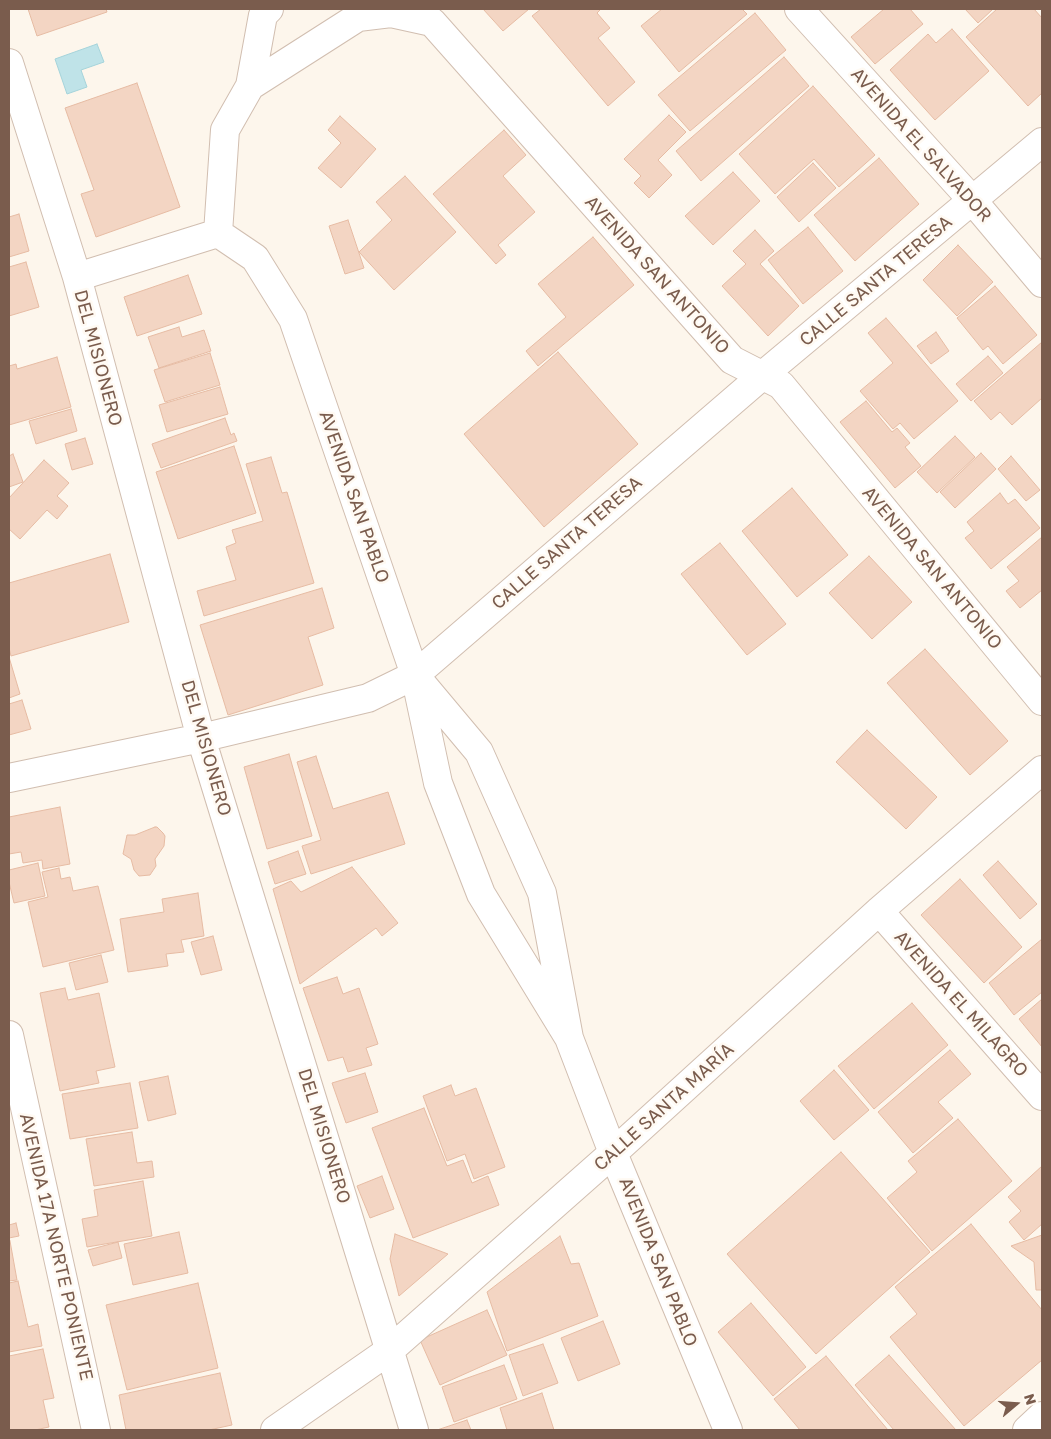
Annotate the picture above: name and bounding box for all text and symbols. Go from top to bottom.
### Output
street label: AVENIDA EL SALVADOR [846,64,996,226]
street label: AVENIDA SAN ANTONIO [580,191,734,359]
street label: CALLE SANTA TERESA [795,211,957,351]
street label: DEL MISIONERO [69,288,127,428]
street label: AVENIDA SAN PABLO [314,408,394,586]
street label: CALLE SANTA TERESA [487,472,647,614]
street label: AVENIDA SAN ANTONIO [858,482,1006,654]
street label: DEL MISIONERO [176,678,236,818]
street label: AVENIDA EL MILAGRO [890,926,1032,1082]
street label: CALLE SANTA MARÍA [590,1038,738,1176]
street label: DEL MISIONERO [293,1066,355,1206]
street label: AVENIDA 17A NORTE PONIENTE [15,1111,97,1383]
street label: AVENIDA SAN PABLO [614,1174,702,1350]
north arrow [991,1379,1041,1429]
text: N [1021,1392,1040,1407]

